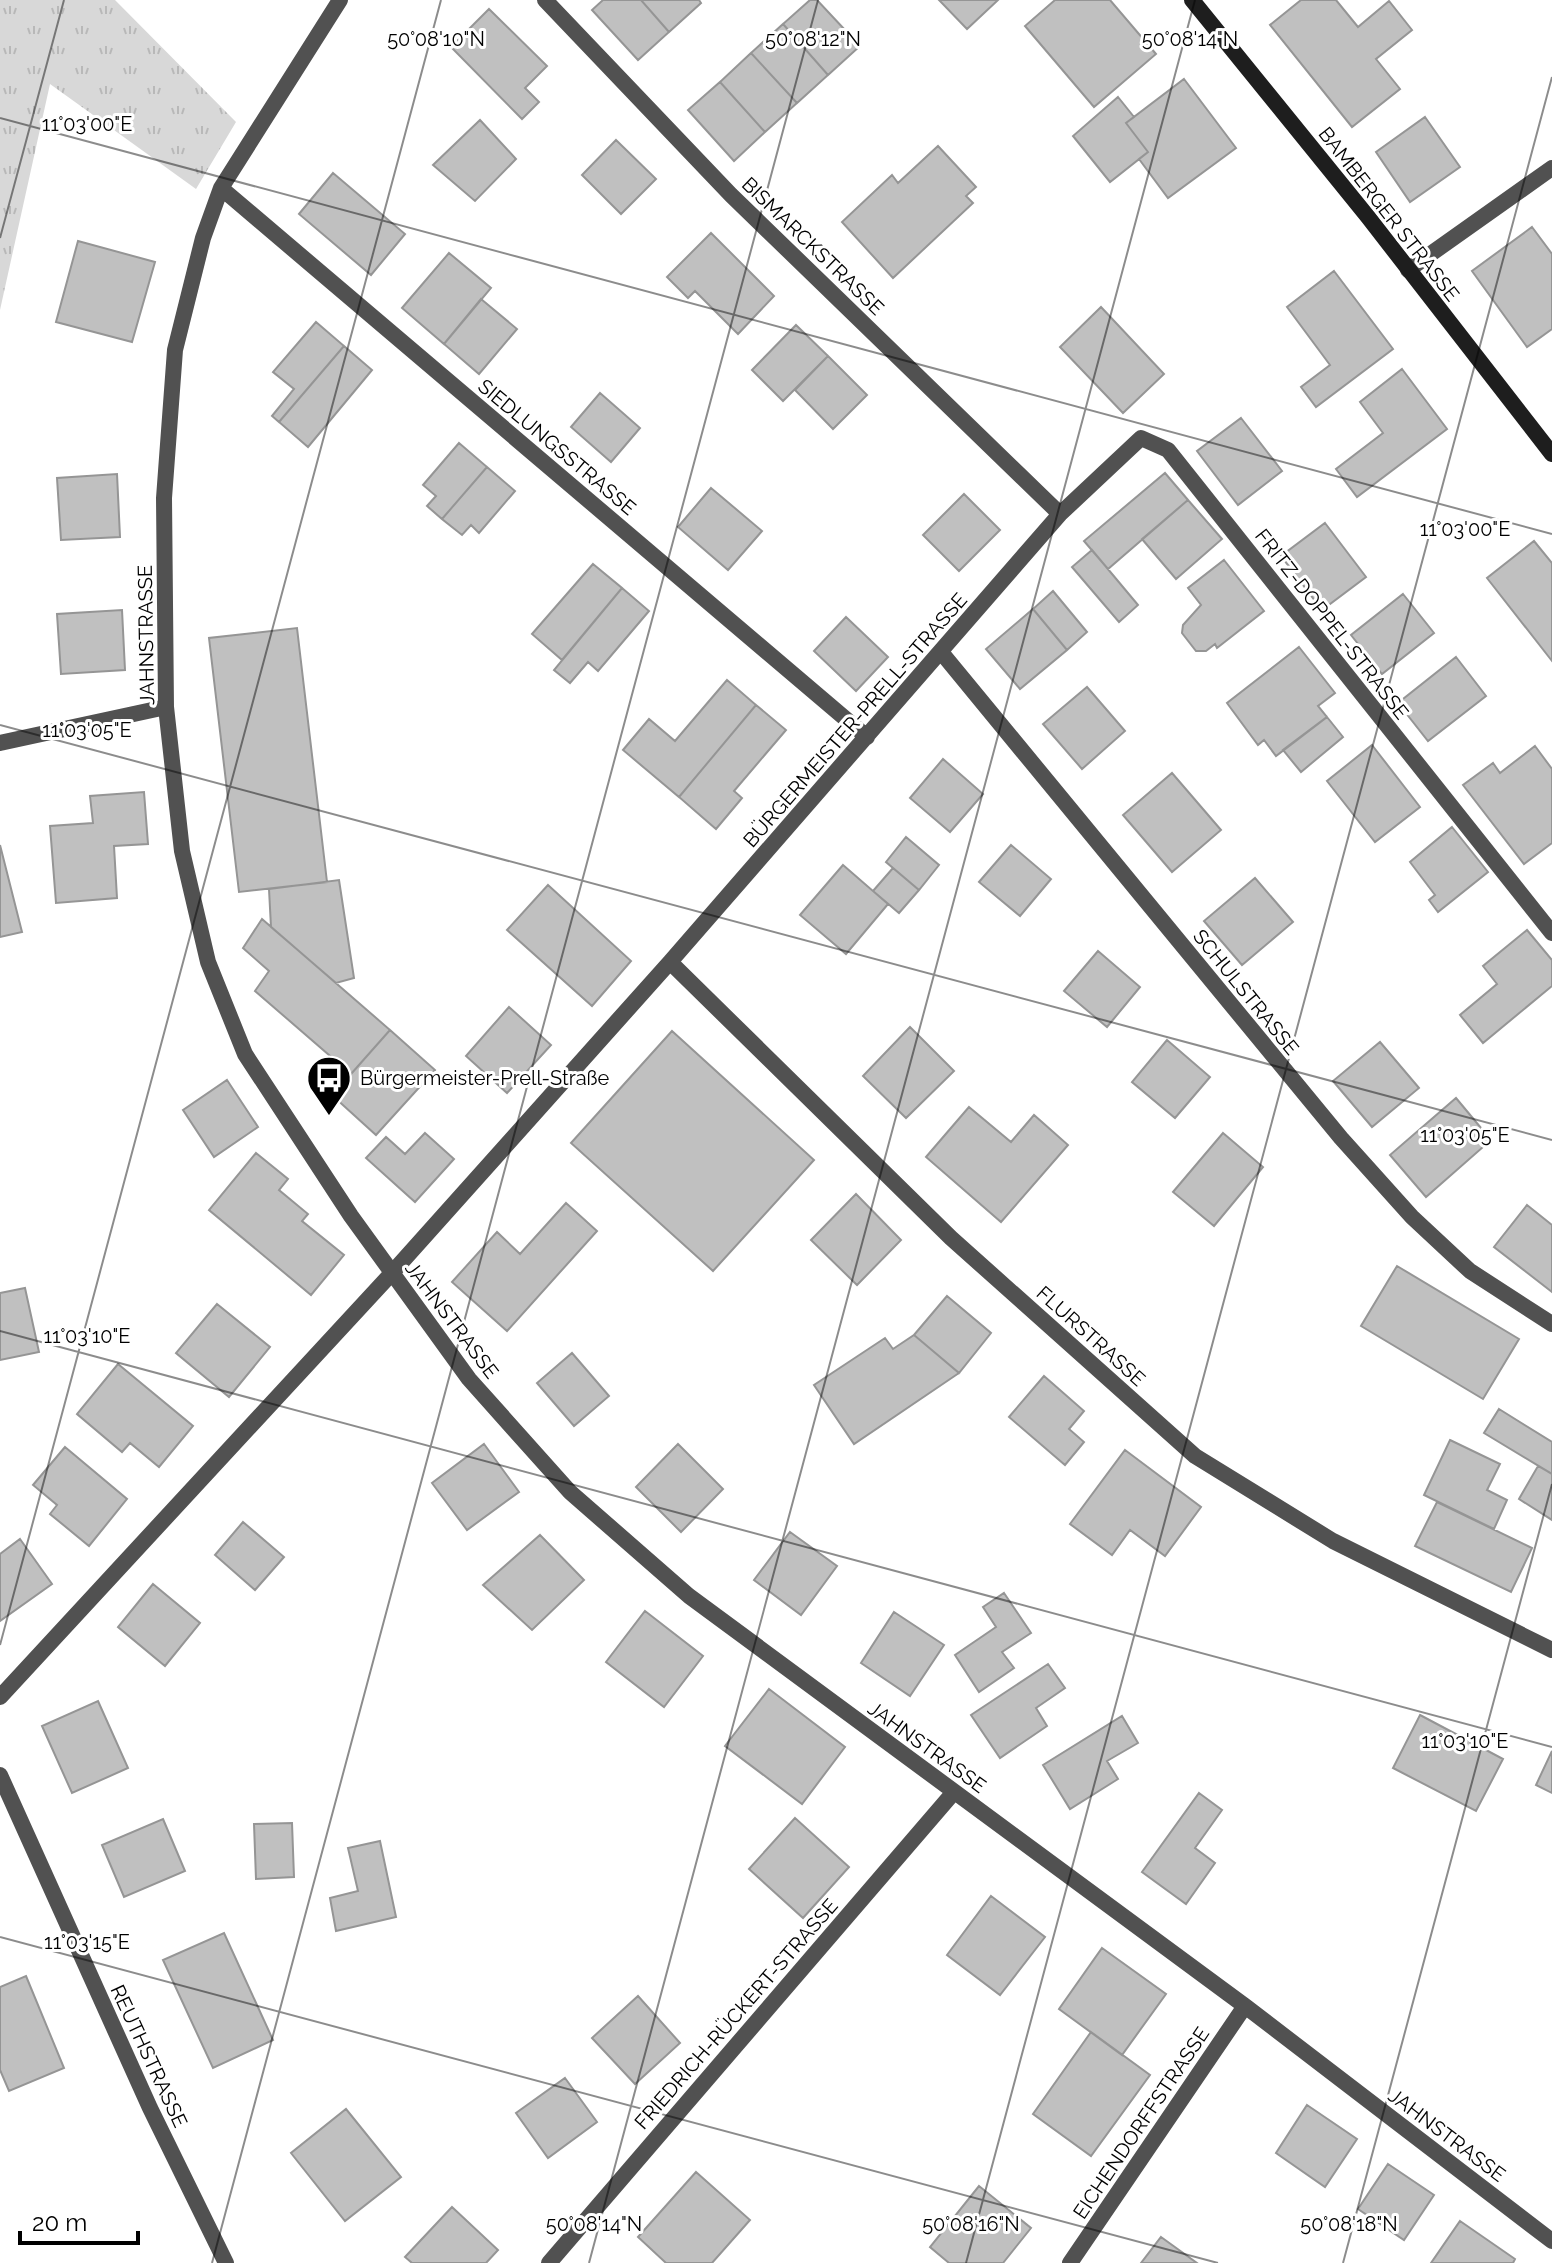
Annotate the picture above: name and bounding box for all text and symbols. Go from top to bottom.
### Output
text: 50°08'10"N [387,27,485,51]
text: 50°08'12"N [765,27,861,51]
text: 50°08'14"N [1142,27,1238,51]
text: 11°03'00"E [42,112,132,136]
street label: BAMBERGER STRASSE [1314,122,1464,306]
street label: BISMARCKSTRASSE [737,172,889,320]
street label: SIEDLUNGSSTRASSE [473,374,641,520]
text: 11°03'00"E [1420,517,1510,541]
street label: FRITZ-DOPPEL-STRASSE [1250,524,1414,724]
street label: JAHNSTRASSE [133,565,159,705]
street label: BÜRGERMEISTER-PRELL-STRASSE [738,588,972,852]
text: 11°03'05"E [42,718,132,742]
street label: SCHULSTRASSE [1188,924,1304,1060]
bus stop icon: Bürgermeister-Prell-Straße [305,1054,353,1117]
place label: Bürgermeister-Prell-Straße [360,1066,610,1090]
text: 11°03'05"E [1420,1123,1510,1147]
street label: JAHNSTRASSE [400,1257,504,1383]
street label: FLURSTRASSE [1032,1281,1150,1391]
text: 11°03'10"E [43,1324,131,1348]
street label: JAHNSTRASSE [863,1696,991,1798]
text: 11°03'10"E [1421,1729,1509,1753]
street label: FRIEDRICH-RÜCKERT-STRASSE [629,1894,843,2134]
text: 11°03'15"E [44,1930,130,1954]
street label: REUTHSTRASSE [106,1981,192,2131]
street label: EICHENDORFFSTRASSE [1068,2023,1214,2223]
street label: JAHNSTRASSE [1384,2083,1510,2187]
scale bar [20,2195,138,2245]
text: 20 m [32,2208,87,2237]
text: 50°08'14"N [546,2212,642,2236]
text: 50°08'16"N [922,2212,1020,2236]
text: 50°08'18"N [1300,2212,1398,2236]

